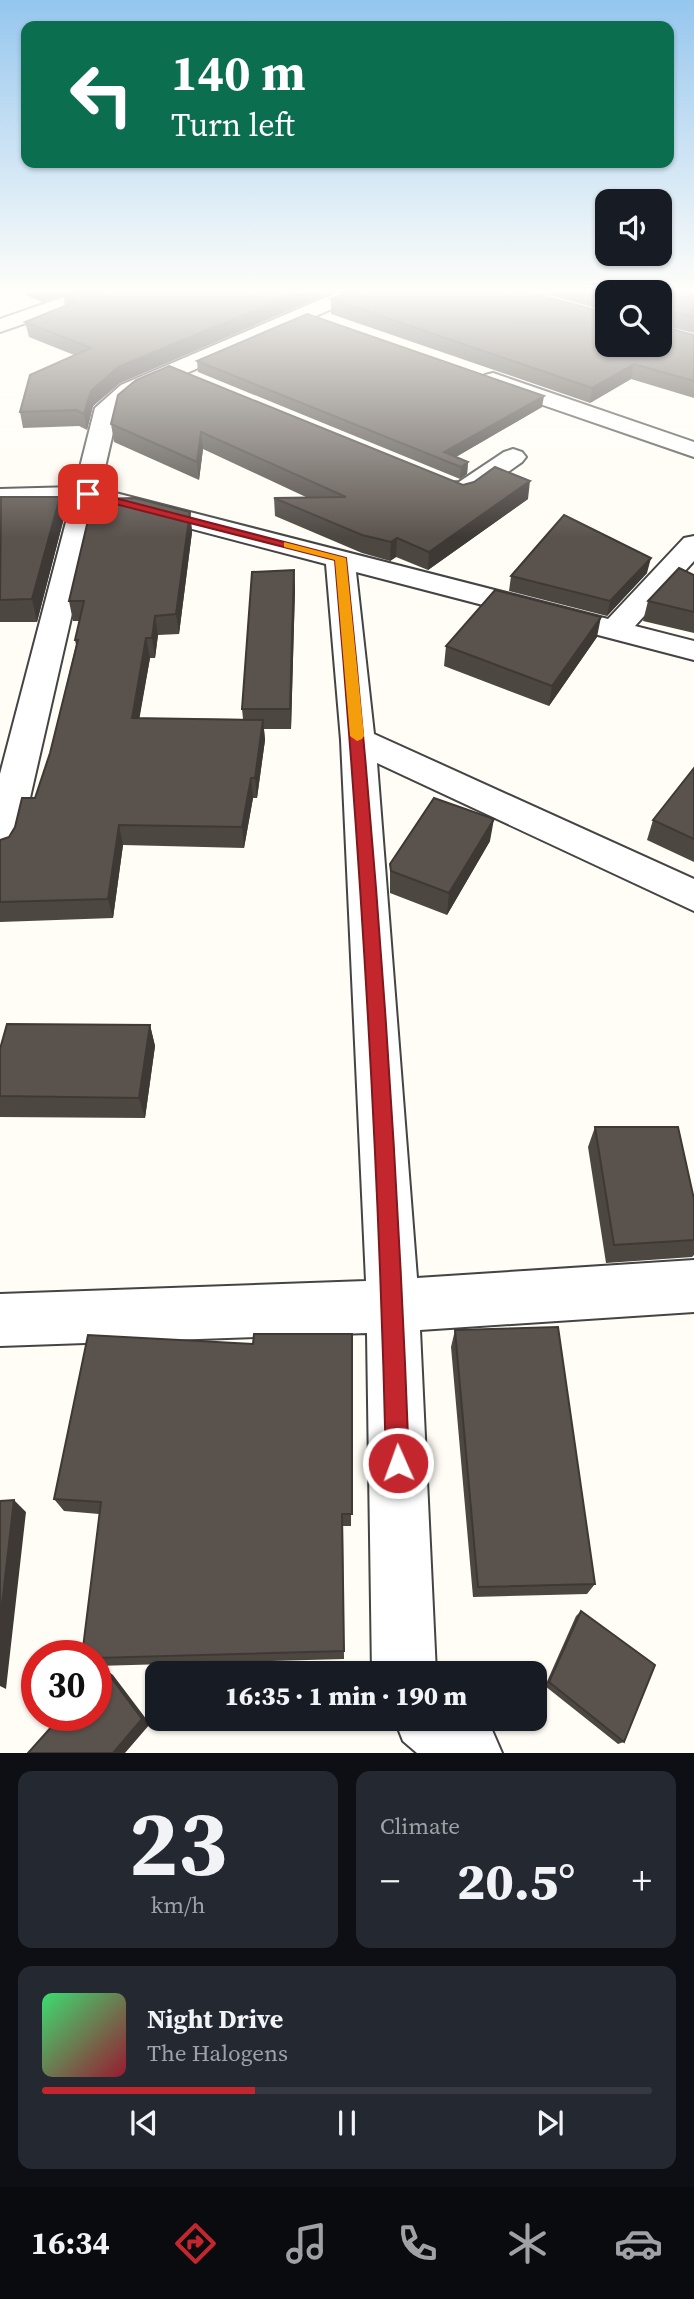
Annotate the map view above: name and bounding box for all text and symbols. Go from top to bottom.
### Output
text: 140 m [171,39,306,106]
icon: left [56,49,147,140]
text: Turn left [171,103,295,147]
map controls [595,189,672,357]
button: sound [595,189,672,266]
button: search [595,280,672,357]
pin [58,464,118,524]
icon: arrive [69,475,107,513]
position arrow [361,1426,435,1500]
speed limit sign: 30 [21,1640,112,1731]
text: 16:35 · 1 min · 190 m [225,1678,467,1714]
text: 23 [129,1781,227,1905]
text: Climate [380,1810,460,1842]
text: 20.5° [457,1845,575,1916]
text: − [380,1855,400,1907]
text: + [632,1855,652,1907]
text: km/h [151,1889,205,1921]
text: Night Drive [147,2001,283,2037]
text: The Halogens [147,2037,288,2069]
icon: previous [125,2104,163,2142]
icon: pause [328,2104,366,2142]
icon: next [531,2104,569,2142]
icon: directions [171,2219,220,2268]
icon: music [282,2219,331,2268]
icon: phone [393,2219,442,2268]
icon: climate [503,2219,552,2268]
icon: car [614,2219,663,2268]
text: 16:34 [31,2221,110,2265]

